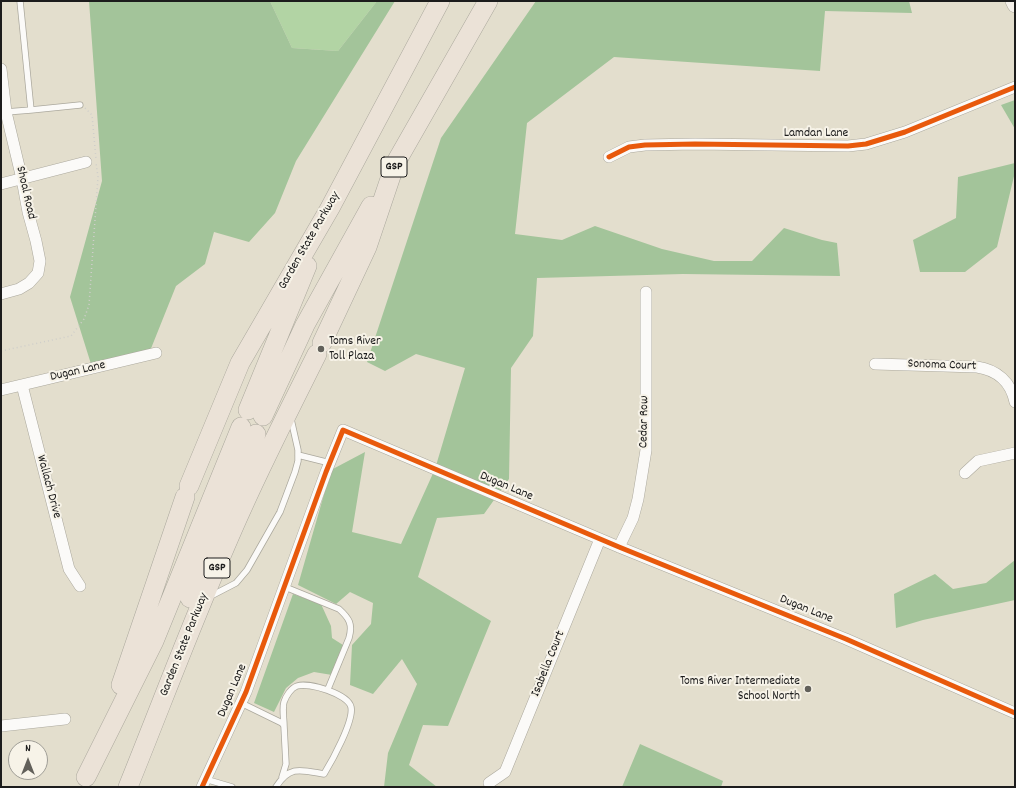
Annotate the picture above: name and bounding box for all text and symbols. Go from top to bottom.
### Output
street label: Lamdan Lane [784,126,848,142]
road number: GSP [381,157,407,177]
street label: Shoal Road [11,165,39,221]
street label: Garden State Parkway [276,189,344,293]
place label: Toms River Toll Plaza [329,334,381,365]
marker: Toms River Toll Plaza [316,344,326,354]
street label: Sonoma Court [907,357,977,375]
street label: Dugan Lane [49,358,107,386]
street label: Cedar Row [637,396,653,448]
street label: Wallach Drive [32,454,64,520]
street label: Dugan Lane [477,469,535,505]
road number: GSP [204,558,230,578]
street label: Garden State Parkway [157,591,213,699]
street label: Dugan Lane [777,592,835,628]
street label: Isabella Court [529,629,569,699]
street label: Dugan Lane [215,662,251,720]
place label: Toms River Intermediate School North [680,674,800,705]
marker: Toms River Intermediate School North [803,684,813,694]
north arrow [8,740,48,780]
text: N [25,741,31,757]

